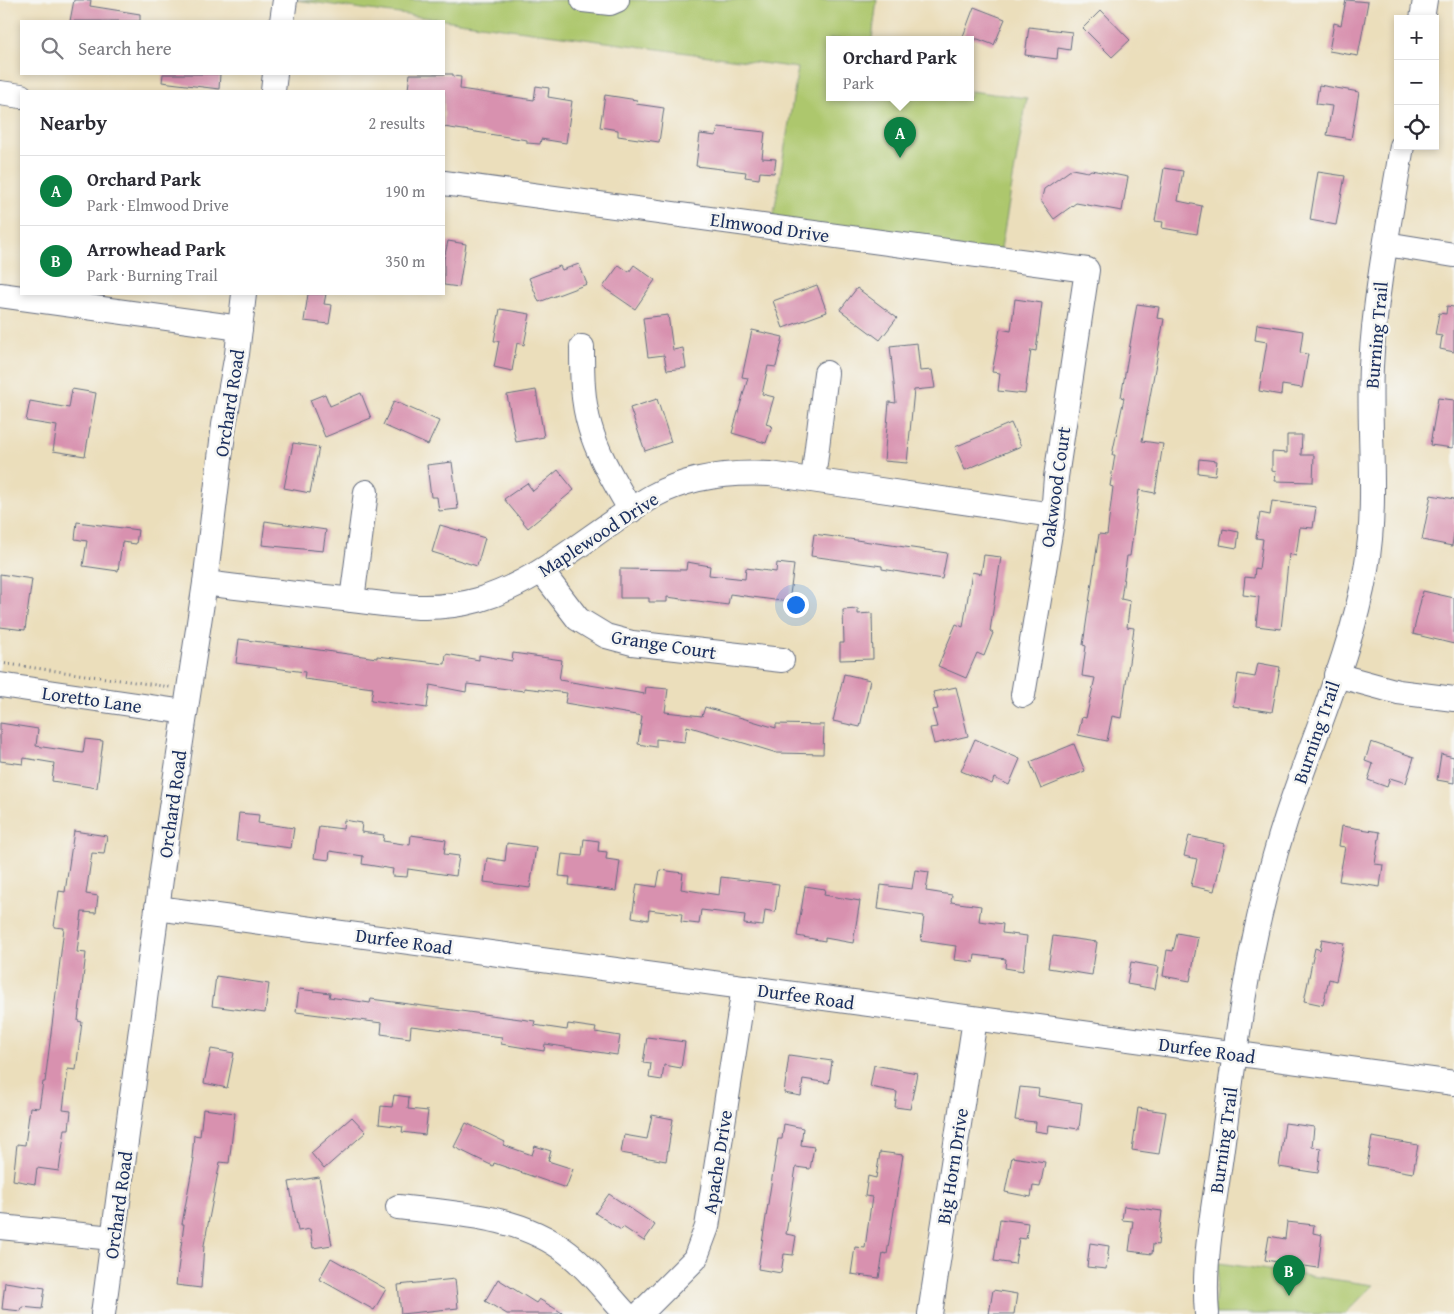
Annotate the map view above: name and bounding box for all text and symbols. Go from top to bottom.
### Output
map controls [1394,15,1439,150]
button: + [1394,15,1439,60]
search box [20,20,445,75]
icon: search [38,34,66,62]
text: Search here [78,34,172,62]
popup [826,36,974,101]
text: Orchard Park [843,43,957,71]
button: − [1394,60,1439,105]
text: Park [843,71,874,95]
button: locate [1394,105,1439,150]
text: Nearby [40,107,107,138]
text: 2 results [368,111,425,135]
pin: A [884,117,916,158]
text: Orchard Park [87,165,201,193]
text: A [51,179,61,203]
text: 190 m [385,179,425,203]
text: Park · Elmwood Drive [87,193,229,217]
street label: Elmwood Drive [709,205,831,249]
text: Arrowhead Park [87,235,226,263]
text: B [51,249,61,273]
text: 350 m [385,249,425,273]
text: Park · Burning Trail [87,263,218,287]
street label: Burning Trail [1357,280,1395,390]
street label: Orchard Road [207,346,251,459]
street label: Oakwood Court [1033,424,1077,549]
street label: Maplewood Drive [532,484,664,583]
your location [783,592,809,618]
street label: Grange Court [610,622,719,666]
street label: Burning Trail [1285,677,1347,787]
street label: Loretto Lane [40,678,144,720]
street label: Orchard Road [151,747,194,860]
street label: Durfee Road [354,920,455,962]
street label: Durfee Road [756,975,857,1017]
street label: Durfee Road [1157,1029,1258,1071]
street label: Burning Trail [1202,1085,1244,1195]
street label: Big Horn Drive [929,1106,975,1226]
street label: Apache Drive [695,1108,739,1216]
street label: Orchard Road [97,1148,140,1261]
pin: B [1273,1255,1305,1296]

